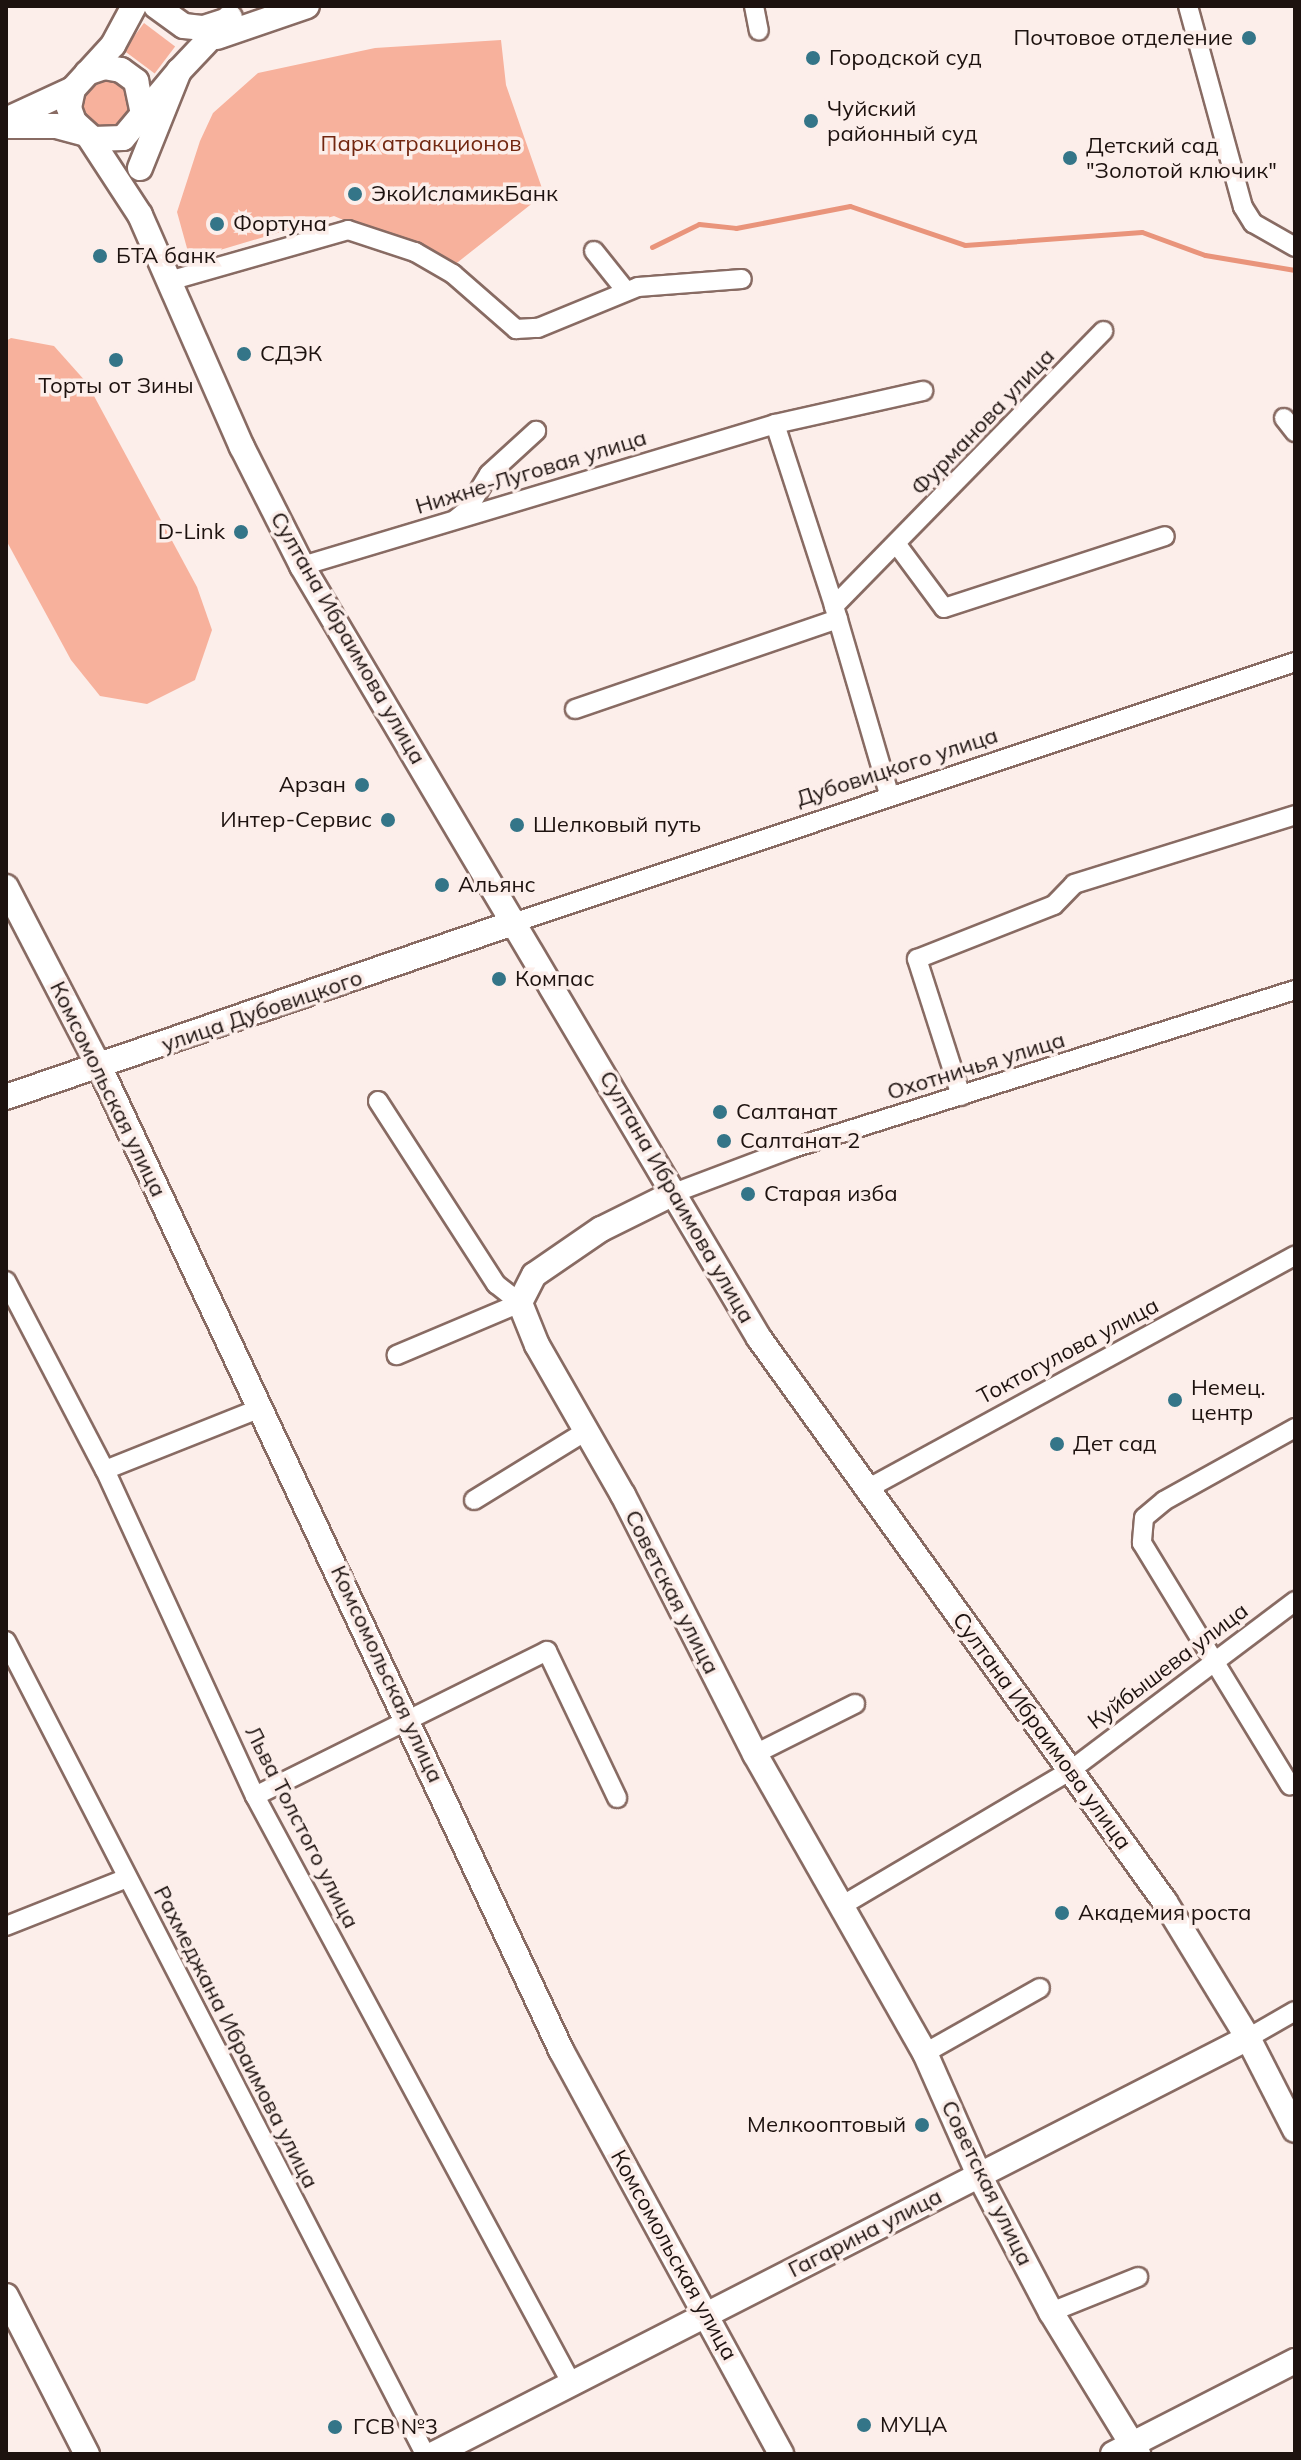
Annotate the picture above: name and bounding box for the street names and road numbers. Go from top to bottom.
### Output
street label: Фурманова улица [906,343,1060,501]
street label: Нижне-Луговая улица [412,424,650,520]
street label: Султана Ибраимова улица [265,507,431,769]
street label: Дубовицкого улица [793,722,1001,812]
street label: улица Дубовицкого [158,964,366,1058]
street label: Комсомольская улица [44,977,172,1201]
street label: Охотничья улица [884,1026,1068,1106]
street label: Султана Ибраимова улица [594,1066,760,1328]
street label: Токтогулова улица [973,1292,1163,1410]
street label: Советская улица [619,1506,725,1678]
street label: Комсомольская улица [325,1561,449,1787]
street label: Куйбышева улица [1083,1597,1253,1735]
street label: Султана Ибраимова улица [947,1607,1137,1855]
street label: Льва Толстого улица [239,1721,365,1933]
street label: Рахмеджана Ибраимова улица [148,1881,324,2193]
street label: Советская улица [936,2096,1038,2270]
street label: Комсомольская улица [605,2145,743,2365]
street label: Гагарина улица [784,2183,946,2283]

